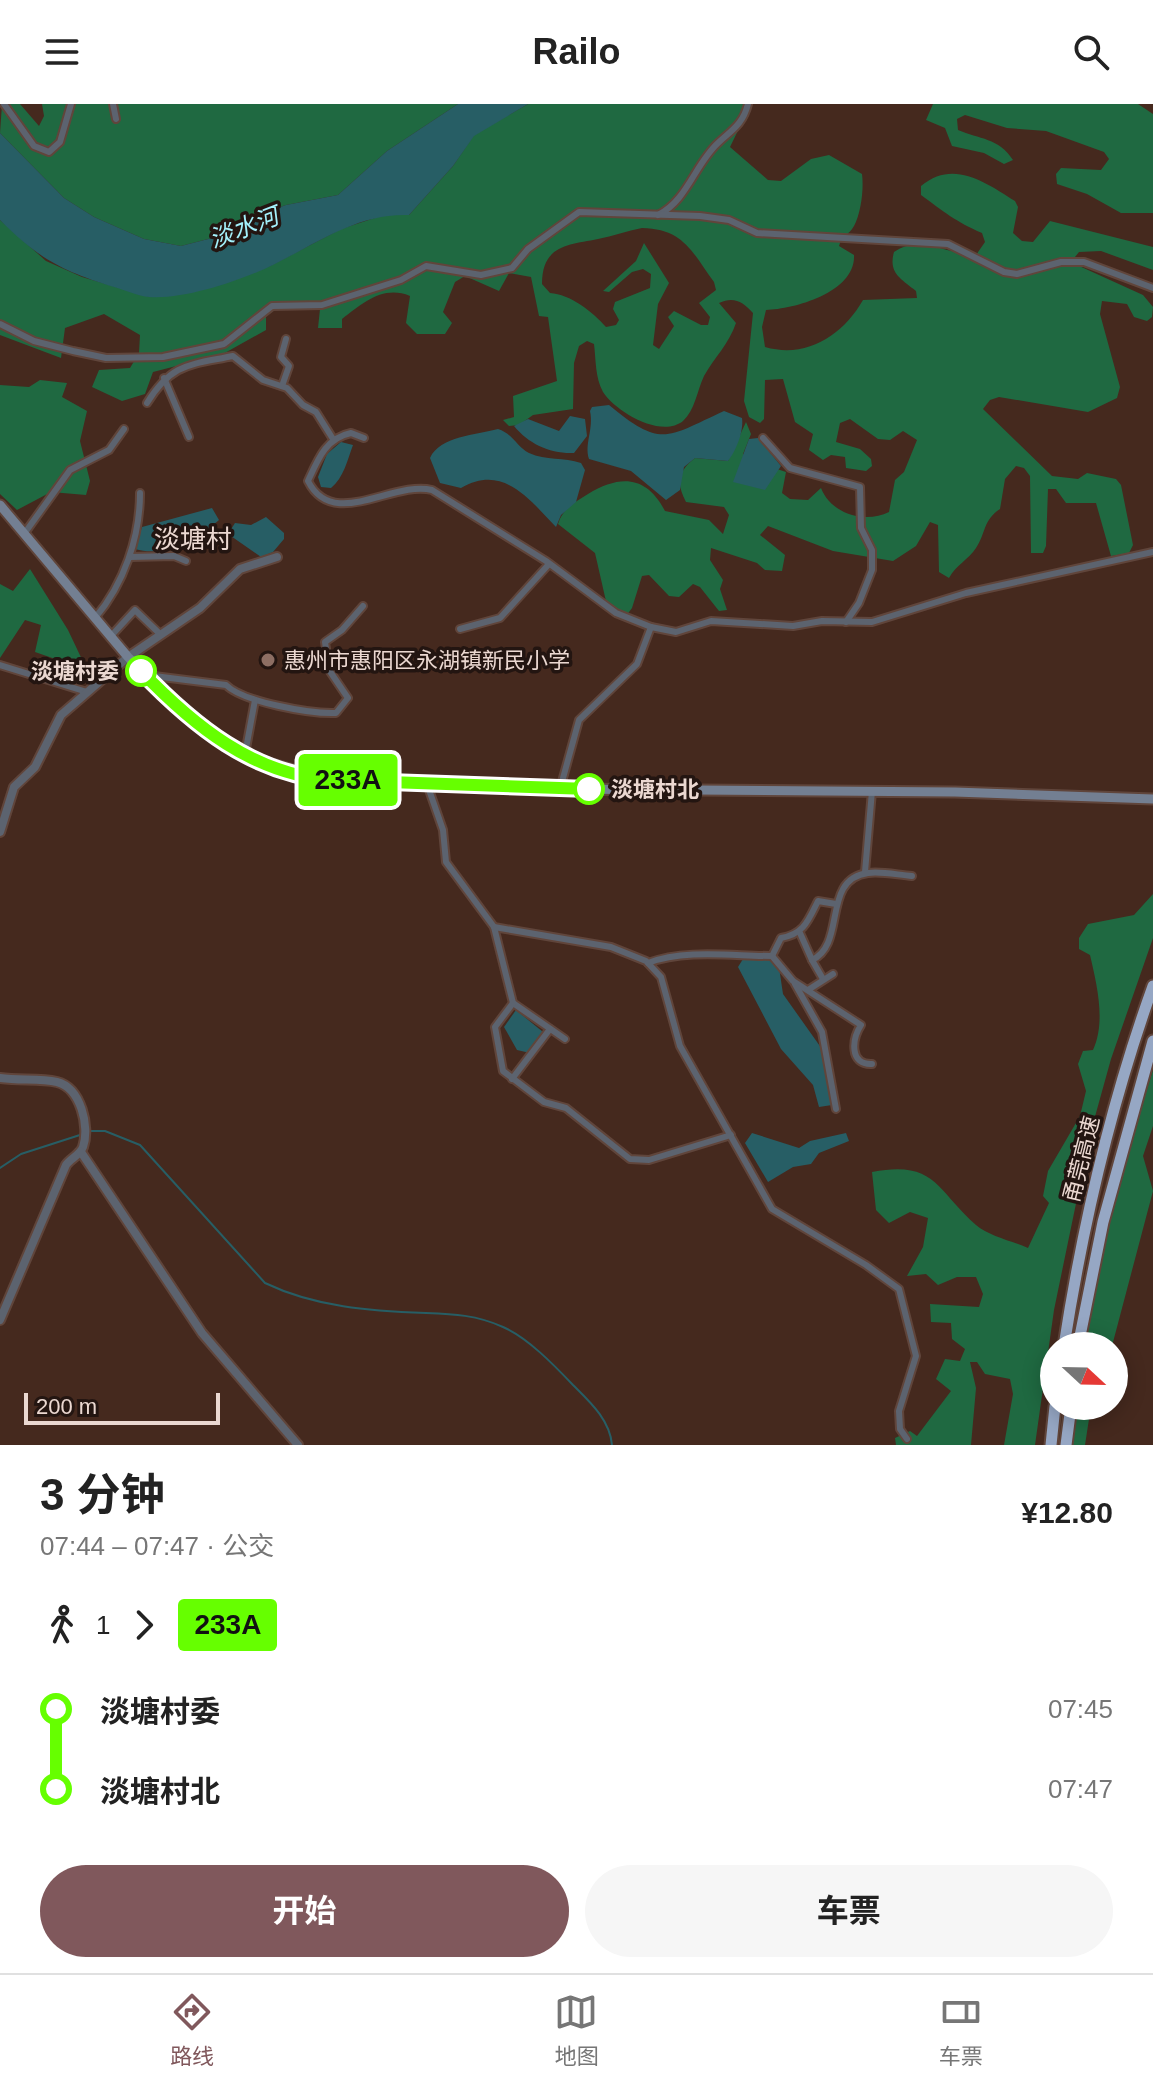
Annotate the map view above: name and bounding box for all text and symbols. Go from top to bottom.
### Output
icon: menu [40,30,84,74]
icon: search [1069,30,1113,74]
text: Railo [532,31,621,72]
water label: 淡水河 [205,201,286,253]
district label: 淡塘村 [154,524,232,554]
place label: 惠州市惠阳区永湖镇新民小学 [284,648,570,673]
marker: 惠州市惠阳区永湖镇新民小学 [259,651,277,669]
marker: 淡塘村委 [126,656,156,686]
place label: 淡塘村委 [31,659,119,684]
line badge: 233A [292,754,404,806]
text: 233A [315,764,381,795]
marker: 淡塘村北 [574,774,604,804]
place label: 淡塘村北 [611,777,699,802]
street label: 甬莞高速 [1059,1113,1104,1205]
north arrow [1040,1332,1128,1420]
map controls [1040,1332,1128,1420]
scale bar [24,1389,220,1425]
text: 200 m [36,1394,97,1419]
text: 3 分钟 [40,1470,165,1519]
text: ¥12.80 [1021,1496,1113,1529]
text: 07:44 – 07:47 · 公交 [40,1531,274,1561]
icon: walk [40,1603,84,1647]
icon: forward [122,1603,166,1647]
text: 233A [194,1609,261,1640]
text: 1 [96,1610,110,1640]
text: 07:45 [1048,1694,1113,1724]
text: 淡塘村委 [100,1695,220,1728]
text: 07:47 [1048,1774,1113,1804]
text: 淡塘村北 [100,1775,220,1808]
button: 开始 [40,1865,569,1957]
button: 车票 [585,1865,1113,1957]
tab: 路线 [170,1990,214,2070]
tab: 地图 [554,1990,599,2070]
tab: 车票 [939,1990,983,2070]

